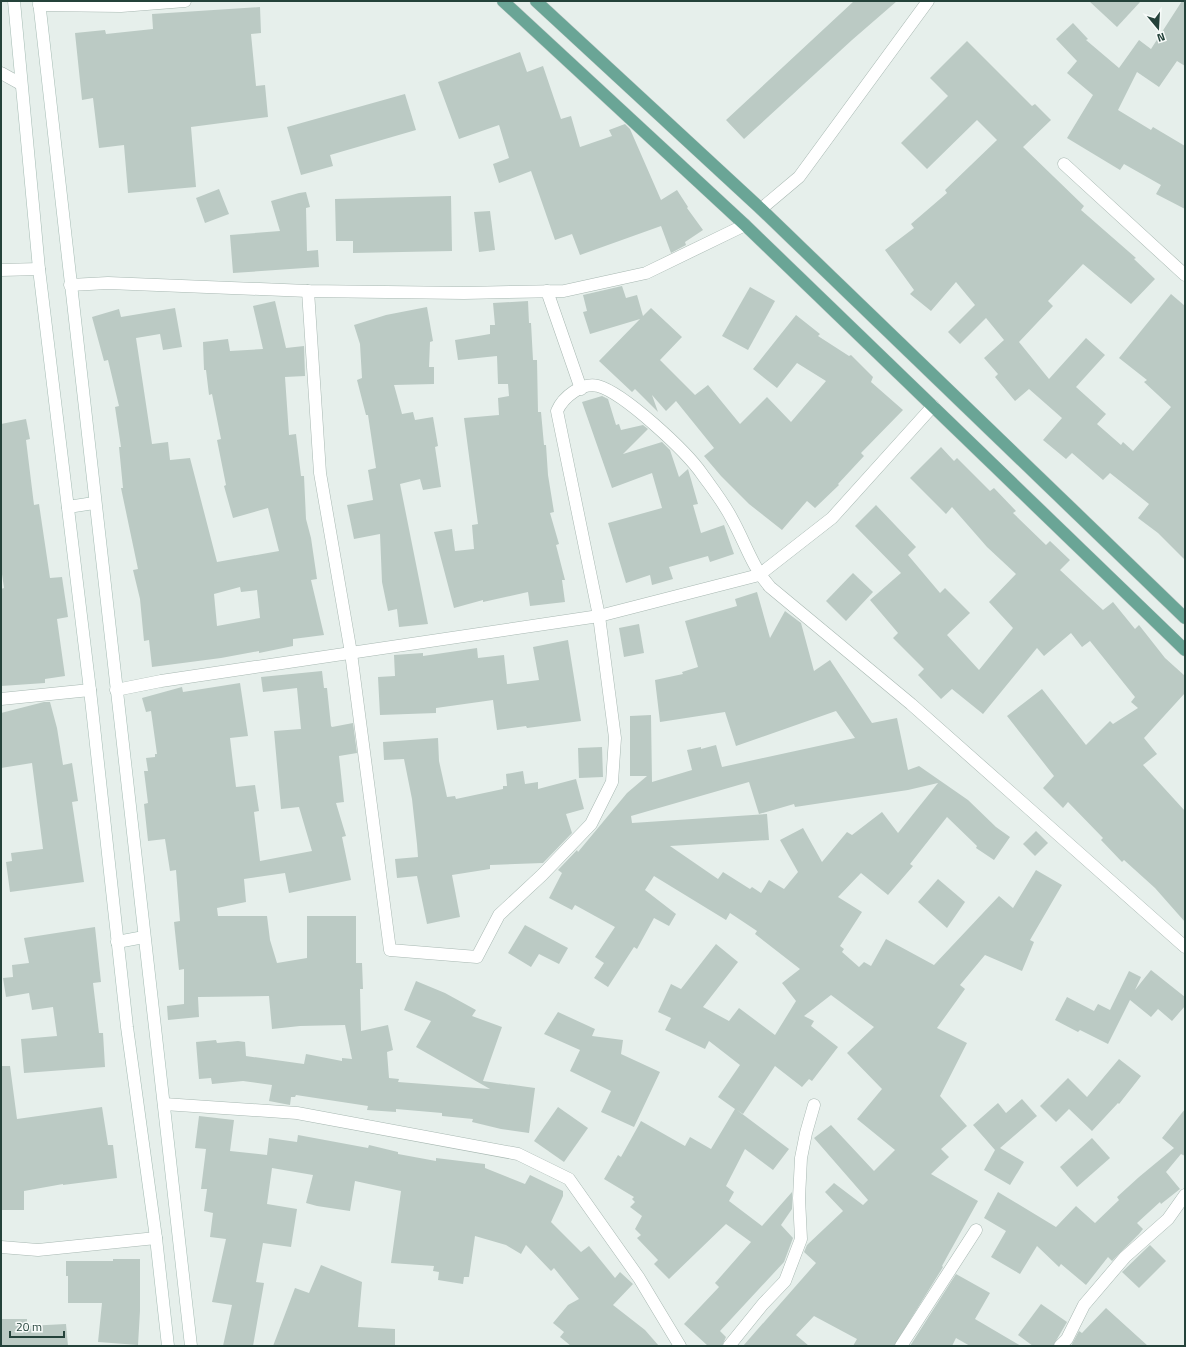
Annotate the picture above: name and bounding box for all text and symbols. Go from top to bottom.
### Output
north arrow [1138,8,1178,48]
text: N [1155,29,1167,46]
scale bar [10,1313,64,1339]
text: 20 m [16,1317,42,1336]

